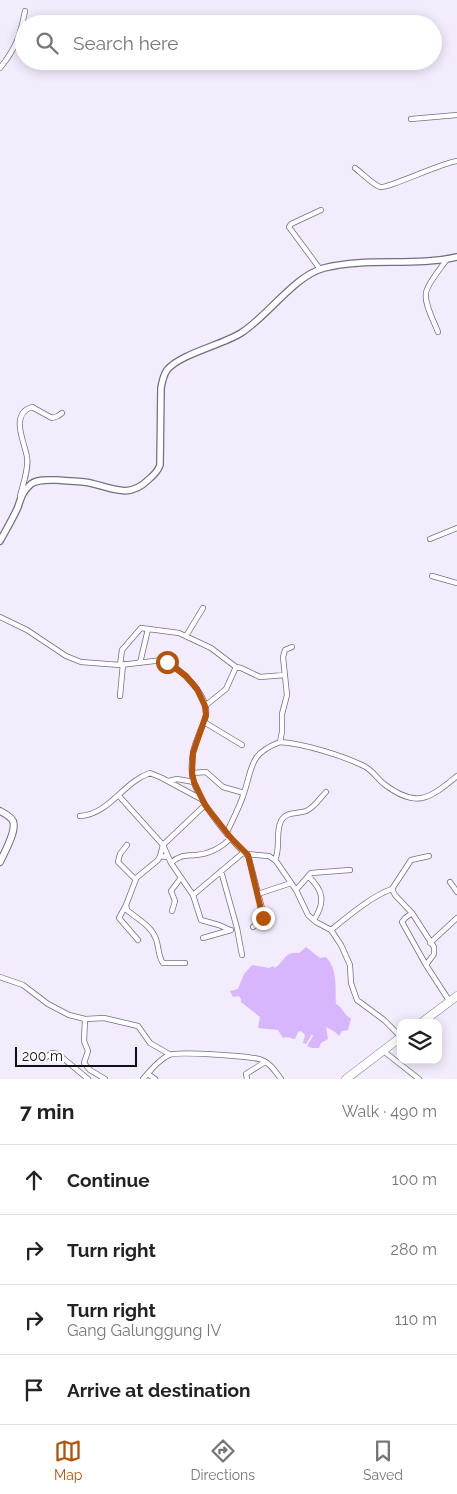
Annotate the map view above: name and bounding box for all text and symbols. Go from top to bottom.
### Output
search box [15,15,442,70]
icon: search [33,29,61,57]
text: Search here [73,32,179,54]
route start [156,651,179,674]
route end [252,907,275,930]
map controls [397,1019,442,1064]
button: layers [397,1019,442,1064]
scale bar [15,1044,138,1067]
text: 200 m [22,1048,63,1064]
text: 7 min [20,1099,74,1124]
text: Walk · 490 m [342,1102,437,1121]
icon: ahead [20,1166,48,1194]
text: Continue [67,1169,150,1191]
text: 100 m [392,1170,437,1189]
icon: right [20,1236,48,1264]
text: Turn right [67,1239,156,1261]
text: 280 m [391,1240,437,1259]
text: Turn right [67,1299,156,1321]
icon: right [20,1306,48,1334]
text: 110 m [395,1310,437,1329]
text: Gang Galunggung IV [67,1321,221,1340]
icon: arrive [20,1376,48,1404]
text: Arrive at destination [67,1379,251,1401]
tab: Map [54,1437,82,1483]
tab: Directions [190,1437,255,1483]
tab: Saved [363,1437,403,1483]

